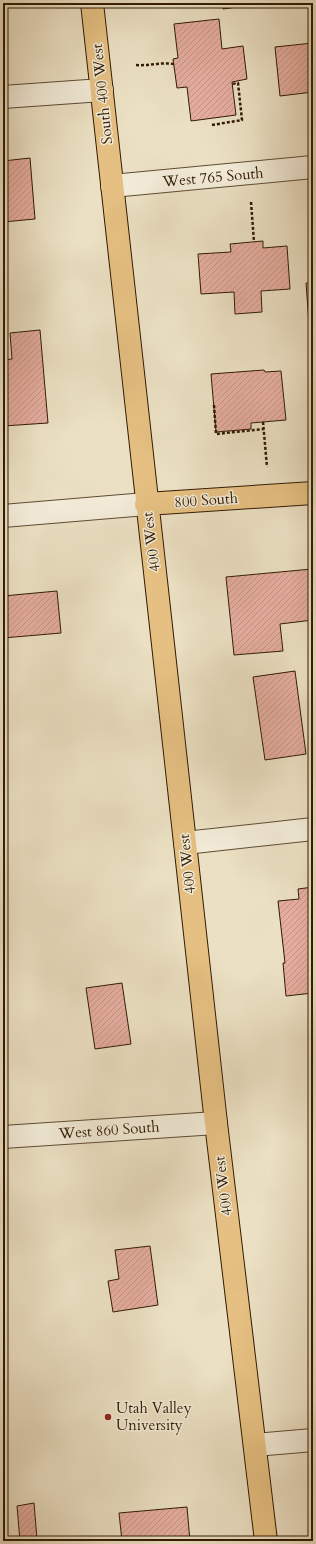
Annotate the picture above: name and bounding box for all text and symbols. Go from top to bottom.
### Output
street label: South 400 West [87,42,117,145]
street label: West 765 South [161,163,265,191]
street label: 800 South [173,488,239,512]
street label: 400 West [137,511,165,573]
street label: 400 West [174,833,200,895]
street label: West 860 South [57,1116,161,1144]
street label: 400 West [209,1155,237,1217]
place label: Utah Valley University [116,1398,192,1435]
marker: Utah Valley University [103,1412,113,1422]

